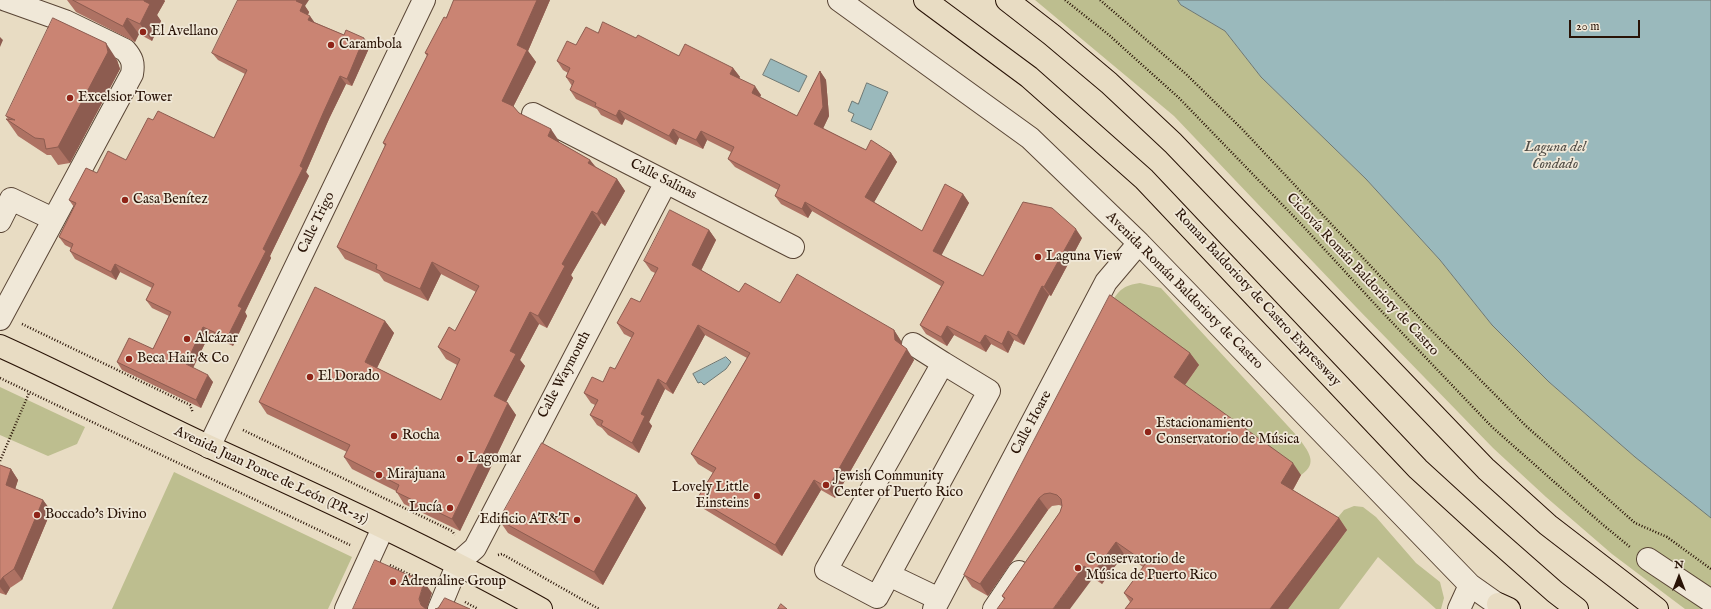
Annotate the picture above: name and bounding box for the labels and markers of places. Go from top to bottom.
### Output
place label: El Avellano [151,24,218,40]
marker: El Avellano [138,27,148,37]
place label: Carambola [339,37,402,53]
marker: Carambola [326,40,336,50]
place label: Excelsior Tower [78,90,172,106]
marker: Excelsior Tower [65,93,75,103]
place label: Casa Benítez [133,192,208,208]
marker: Casa Benítez [120,195,130,205]
place label: Laguna View [1046,249,1122,265]
marker: Laguna View [1033,252,1043,262]
place label: Alcázar [195,331,238,347]
marker: Alcázar [182,334,192,344]
place label: Beca Hair & Co [137,351,229,367]
marker: Beca Hair & Co [124,354,134,364]
place label: El Dorado [318,369,380,385]
marker: El Dorado [305,372,315,382]
place label: Estacionamiento Conservatorio de Música [1156,416,1299,448]
marker: Estacionamiento Conservatorio de Música [1143,427,1153,437]
place label: Rocha [402,428,440,444]
marker: Rocha [389,431,399,441]
place label: Lagomar [468,451,521,467]
marker: Lagomar [455,454,465,464]
place label: Mirajuana [387,467,445,483]
place label: Jewish Community Center of Puerto Rico [834,469,963,502]
marker: Mirajuana [374,470,384,480]
place label: Lovely Little Einsteins [672,480,749,512]
marker: Jewish Community Center of Puerto Rico [821,480,831,490]
marker: Lovely Little Einsteins [752,491,762,501]
place label: Lucía [409,500,442,516]
marker: Lucía [445,503,455,513]
place label: Boccado's Divino [45,507,146,523]
marker: Boccado's Divino [32,510,42,520]
place label: Edificio AT&T [480,512,569,528]
marker: Edificio AT&T [572,515,582,525]
place label: Conservatorio de Música de Puerto Rico [1086,552,1217,584]
marker: Conservatorio de Música de Puerto Rico [1073,563,1083,573]
place label: Adrenaline Group [401,574,506,590]
marker: Adrenaline Group [388,577,398,587]

